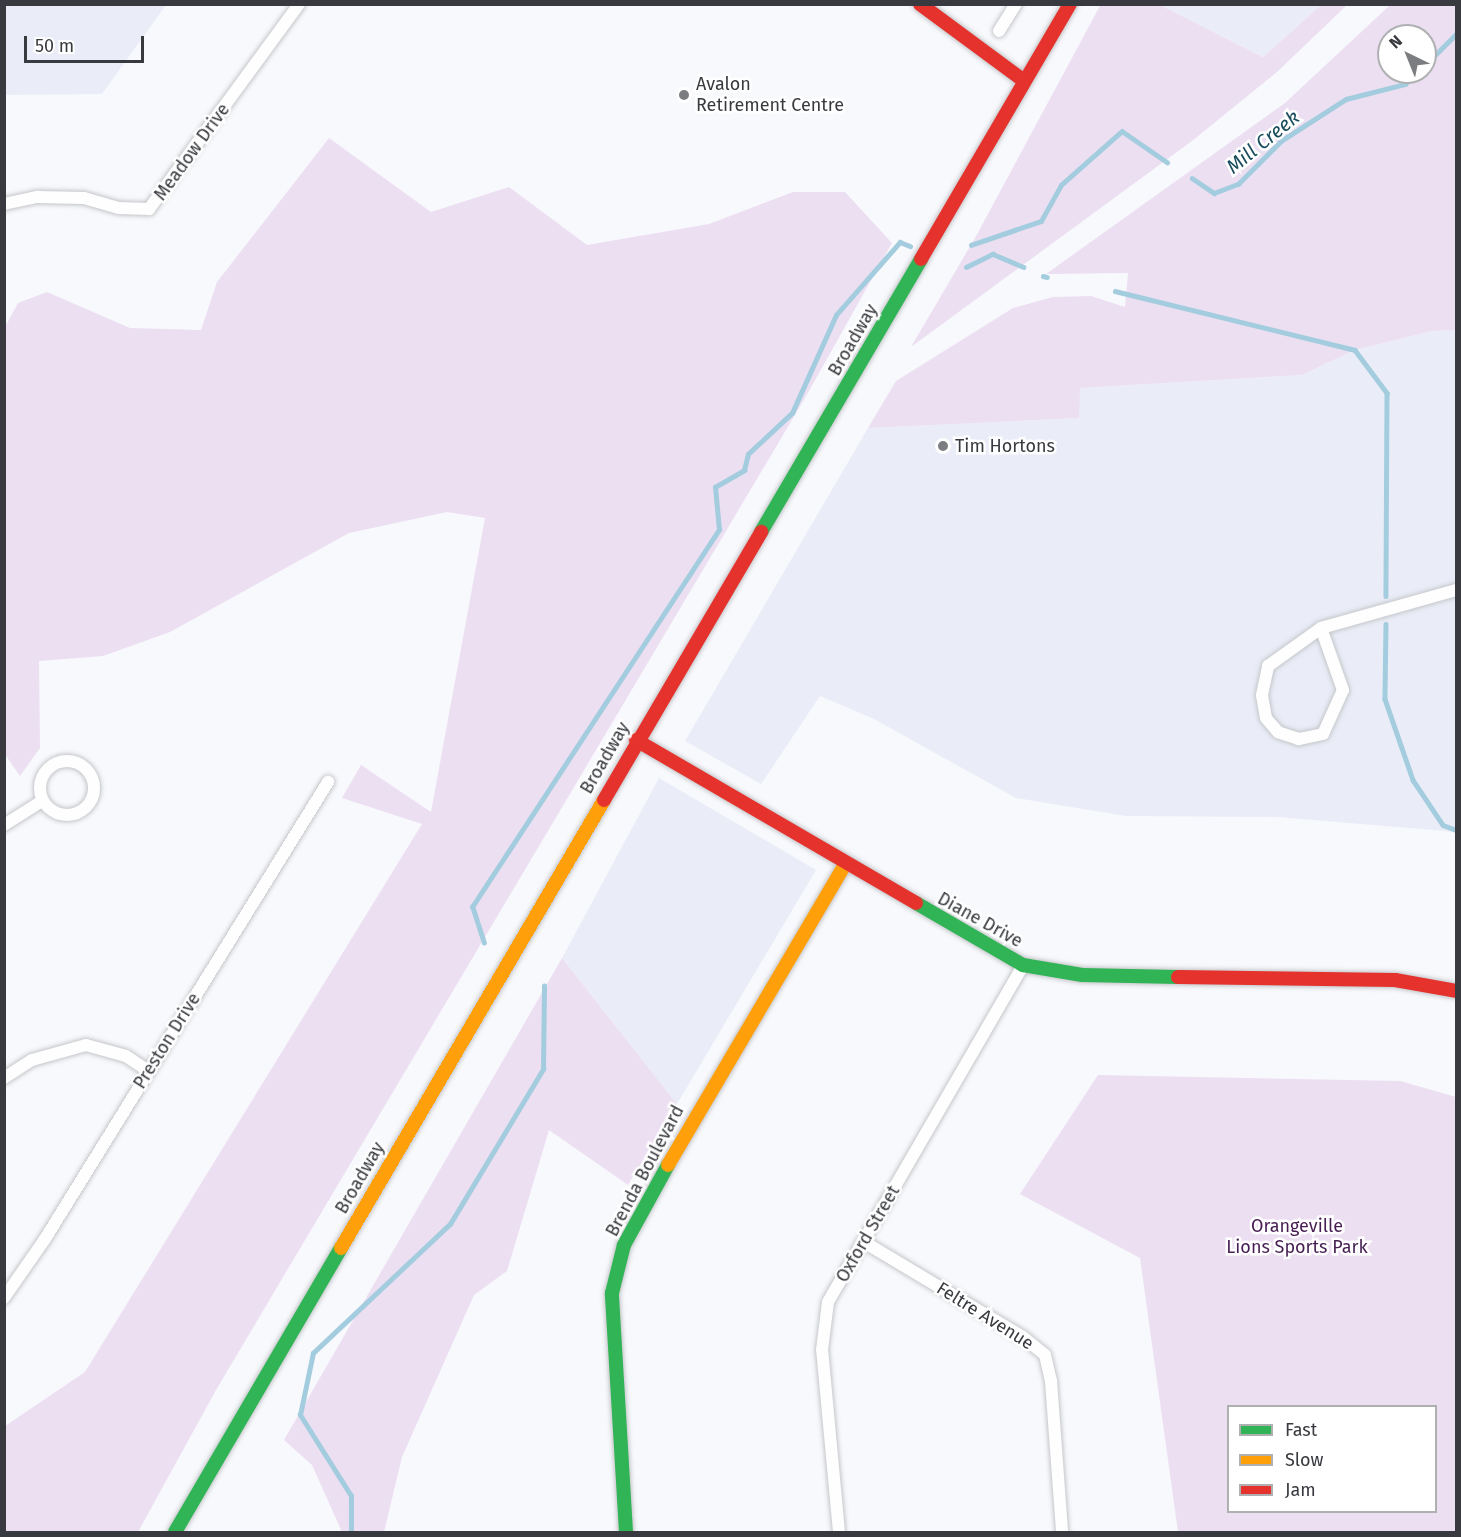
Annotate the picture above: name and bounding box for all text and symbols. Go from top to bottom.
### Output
scale bar [27,24,147,62]
north arrow [1377,24,1437,84]
text: N [1385,31,1406,53]
text: 50 m [35,35,74,57]
place label: Avalon Retirement Centre [696,74,844,116]
marker: Avalon Retirement Centre [677,88,691,102]
street label: Meadow Drive [150,99,234,205]
water label: Mill Creek [1222,105,1304,179]
street label: Broadway [824,300,882,380]
place label: Tim Hortons [955,435,1055,457]
marker: Tim Hortons [936,439,950,453]
street label: Broadway [576,718,634,798]
street label: Diane Drive [934,888,1026,952]
street label: Preston Drive [129,989,205,1093]
street label: Brenda Boulevard [601,1102,689,1240]
street label: Broadway [331,1138,389,1218]
street label: Oxford Street [832,1182,904,1286]
park label: Orangeville Lions Sports Park [1226,1216,1368,1258]
street label: Feltre Avenue [932,1278,1038,1354]
legend [1227,1405,1437,1513]
text: Fast [1285,1419,1317,1441]
text: Slow [1285,1449,1323,1471]
text: Jam [1285,1479,1316,1501]

